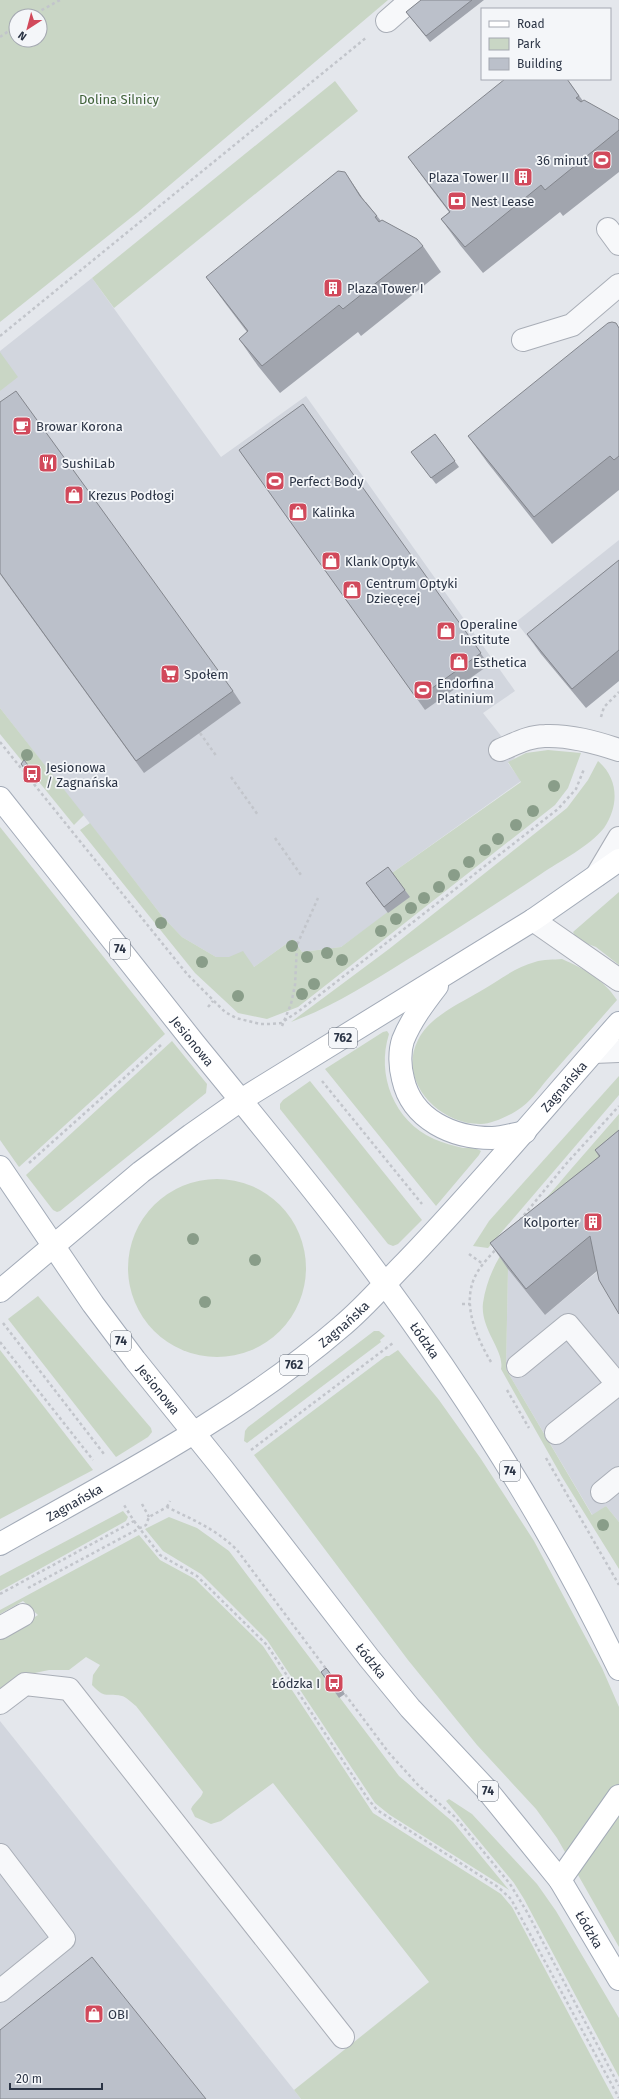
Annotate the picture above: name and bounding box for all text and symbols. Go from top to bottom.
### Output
north arrow [8,8,48,48]
legend [481,8,611,80]
text: Road [517,17,545,31]
text: N [16,28,29,43]
text: Park [517,37,541,51]
text: Building [517,57,563,71]
park label: Dolina Silnicy [79,92,160,107]
sports icon: 36 minut [591,149,613,171]
place label: 36 minut [536,153,588,168]
building icon: Plaza Tower II [512,166,534,188]
place label: Plaza Tower II [429,170,509,185]
bank icon: Nest Lease [446,190,468,212]
place label: Nest Lease [471,194,534,209]
building icon: Plaza Tower I [322,277,344,299]
place label: Plaza Tower I [347,281,424,296]
cafe icon: Browar Korona [11,415,33,437]
place label: Browar Korona [36,419,123,434]
restaurant icon: SushiLab [37,452,59,474]
place label: SushiLab [62,456,115,471]
sports icon: Perfect Body [264,470,286,492]
place label: Perfect Body [289,474,364,489]
shop icon: Krezus Podłogi [63,484,85,506]
place label: Krezus Podłogi [88,488,174,503]
shop icon: Kalinka [287,501,309,523]
place label: Kalinka [312,505,355,520]
shop icon: Klank Optyk [320,550,342,572]
place label: Klank Optyk [345,554,416,569]
place label: Centrum Optyki Dziecęcej [366,576,458,606]
shop icon: Centrum Optyki Dziecęcej [341,579,363,601]
place label: Operaline Institute [460,617,518,647]
shop icon: Operaline Institute [435,620,457,642]
shop icon: Esthetica [448,651,470,673]
place label: Esthetica [473,655,527,670]
supermarket icon: Społem [159,663,181,685]
place label: Społem [184,667,229,682]
place label: Endorfina Platinium [437,676,494,706]
sports icon: Endorfina Platinium [412,679,434,701]
place label: Jesionowa / Zagnańska [46,760,118,790]
bus stop icon: Jesionowa / Zagnańska [21,763,43,785]
road number: 74 [110,939,130,959]
street label: Jesionowa [168,1013,217,1069]
road number: 762 [329,1028,357,1048]
street label: Zagnańska [538,1058,590,1115]
building icon: Kolporter [582,1211,604,1233]
place label: Kolporter [523,1215,579,1230]
street label: Zagnańska [315,1298,372,1350]
street label: Łódzka [407,1319,443,1361]
road number: 74 [111,1331,131,1351]
road number: 762 [280,1355,308,1375]
street label: Jesionowa [134,1361,183,1417]
road number: 74 [500,1461,520,1481]
street label: Zagnańska [43,1481,105,1524]
street label: Łódzka [353,1640,390,1681]
bus stop icon: Łódzka I [323,1672,345,1694]
place label: Łódzka I [272,1676,320,1691]
road number: 74 [478,1781,498,1801]
street label: Łódzka [572,1908,606,1951]
shop icon: OBI [83,2003,105,2025]
place label: OBI [108,2007,129,2022]
scale bar [10,2065,102,2091]
text: 20 m [16,2072,42,2086]

